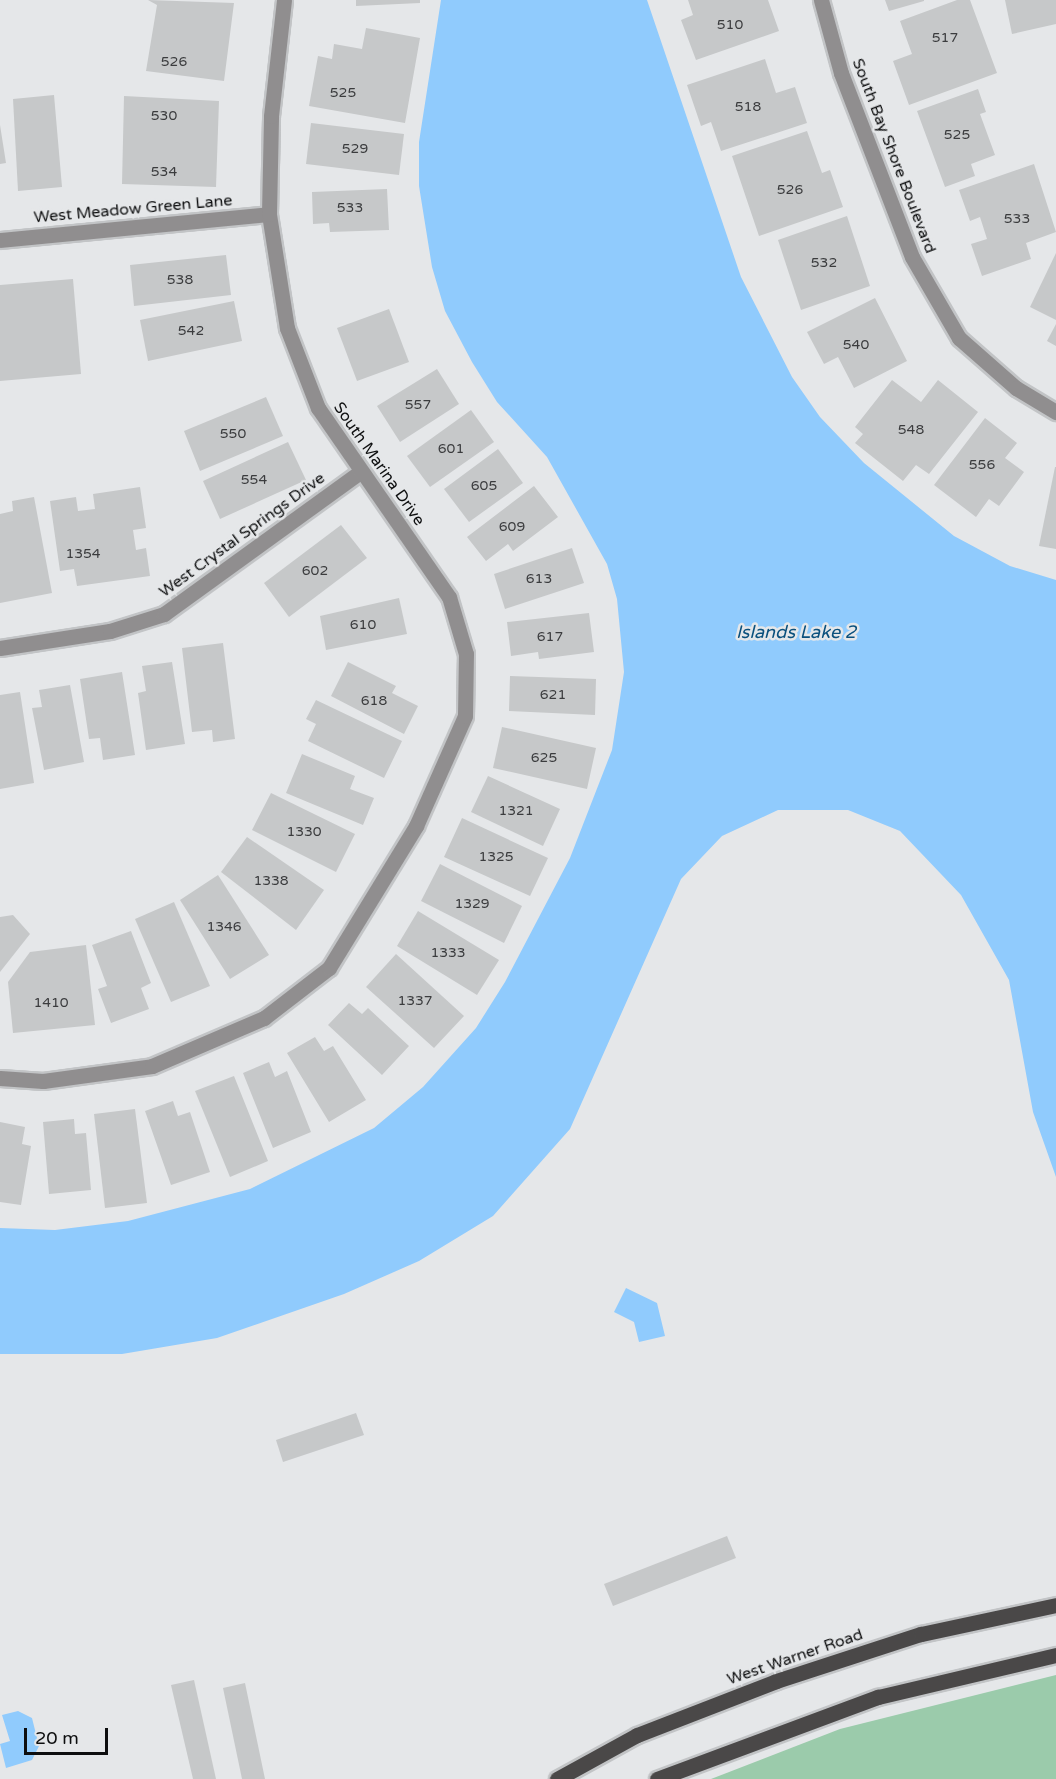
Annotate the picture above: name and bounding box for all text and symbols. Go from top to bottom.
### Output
house number: 510 [717,17,743,33]
house number: 517 [932,30,958,46]
house number: 526 [161,54,187,70]
street label: South Bay Shore Boulevard [848,56,940,256]
house number: 525 [330,85,356,101]
house number: 518 [735,99,761,115]
house number: 530 [151,108,177,124]
house number: 525 [944,127,970,143]
house number: 529 [342,141,368,157]
house number: 534 [151,164,177,180]
house number: 526 [777,182,803,198]
street label: West Meadow Green Lane [33,191,233,227]
house number: 533 [337,200,363,216]
house number: 533 [1004,211,1030,227]
house number: 532 [811,255,837,271]
house number: 538 [167,272,193,288]
house number: 542 [178,323,204,339]
house number: 540 [843,337,869,353]
house number: 557 [405,397,431,413]
street label: South Marina Drive [329,399,429,529]
house number: 548 [898,422,924,438]
house number: 550 [220,426,246,442]
house number: 601 [438,441,464,457]
house number: 556 [969,457,995,473]
street label: West Crystal Springs Drive [155,468,329,602]
house number: 554 [241,472,267,488]
house number: 605 [471,478,497,494]
house number: 609 [499,519,525,535]
house number: 1354 [65,546,101,562]
house number: 602 [302,563,328,579]
house number: 613 [526,571,552,587]
house number: 610 [350,617,376,633]
water label: Islands Lake 2 [736,621,856,643]
house number: 617 [537,629,563,645]
house number: 621 [540,687,566,703]
house number: 618 [361,693,387,709]
house number: 625 [531,750,557,766]
house number: 1321 [498,803,534,819]
house number: 1330 [286,824,322,840]
house number: 1325 [478,849,514,865]
house number: 1338 [253,873,289,889]
house number: 1329 [454,896,490,912]
house number: 1346 [206,919,242,935]
house number: 1333 [430,945,466,961]
house number: 1337 [397,993,433,1009]
house number: 1410 [33,995,69,1011]
street label: West Warner Road [725,1625,865,1689]
scale bar [27,1716,111,1754]
text: 20 m [35,1727,79,1749]

